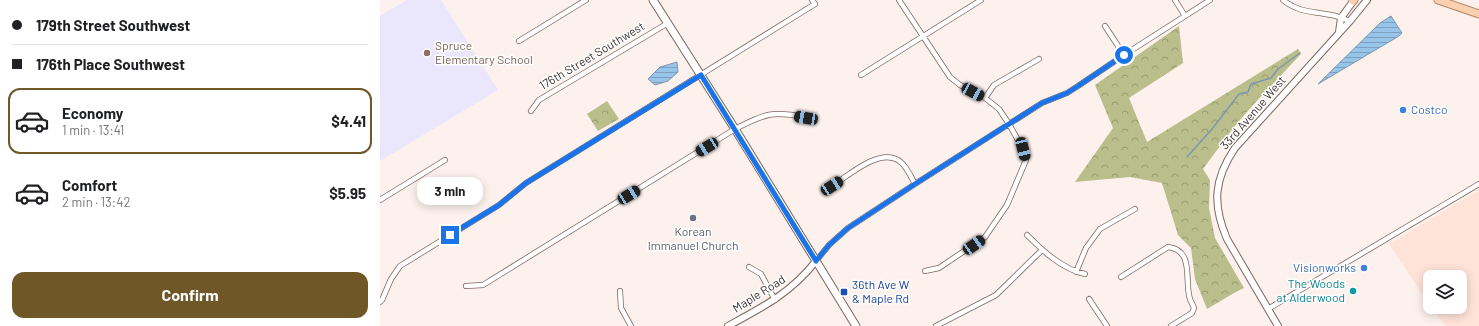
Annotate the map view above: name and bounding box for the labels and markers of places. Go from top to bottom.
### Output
place label: Spruce Elementary School [435,38,533,66]
marker: Spruce Elementary School [422,48,432,58]
place label: Costco [1411,102,1448,116]
marker: Costco [1398,105,1408,115]
marker: Korean Immanuel Church [688,213,698,223]
place label: Korean Immanuel Church [648,224,738,252]
place label: Visionworks [1293,260,1356,274]
marker: Visionworks [1359,263,1369,273]
place label: The Woods at Alderwood [1276,276,1345,304]
place label: 36th Ave W & Maple Rd [852,277,910,305]
marker: The Woods at Alderwood [1348,286,1358,296]
marker: 36th Ave W & Maple Rd [839,287,849,297]

